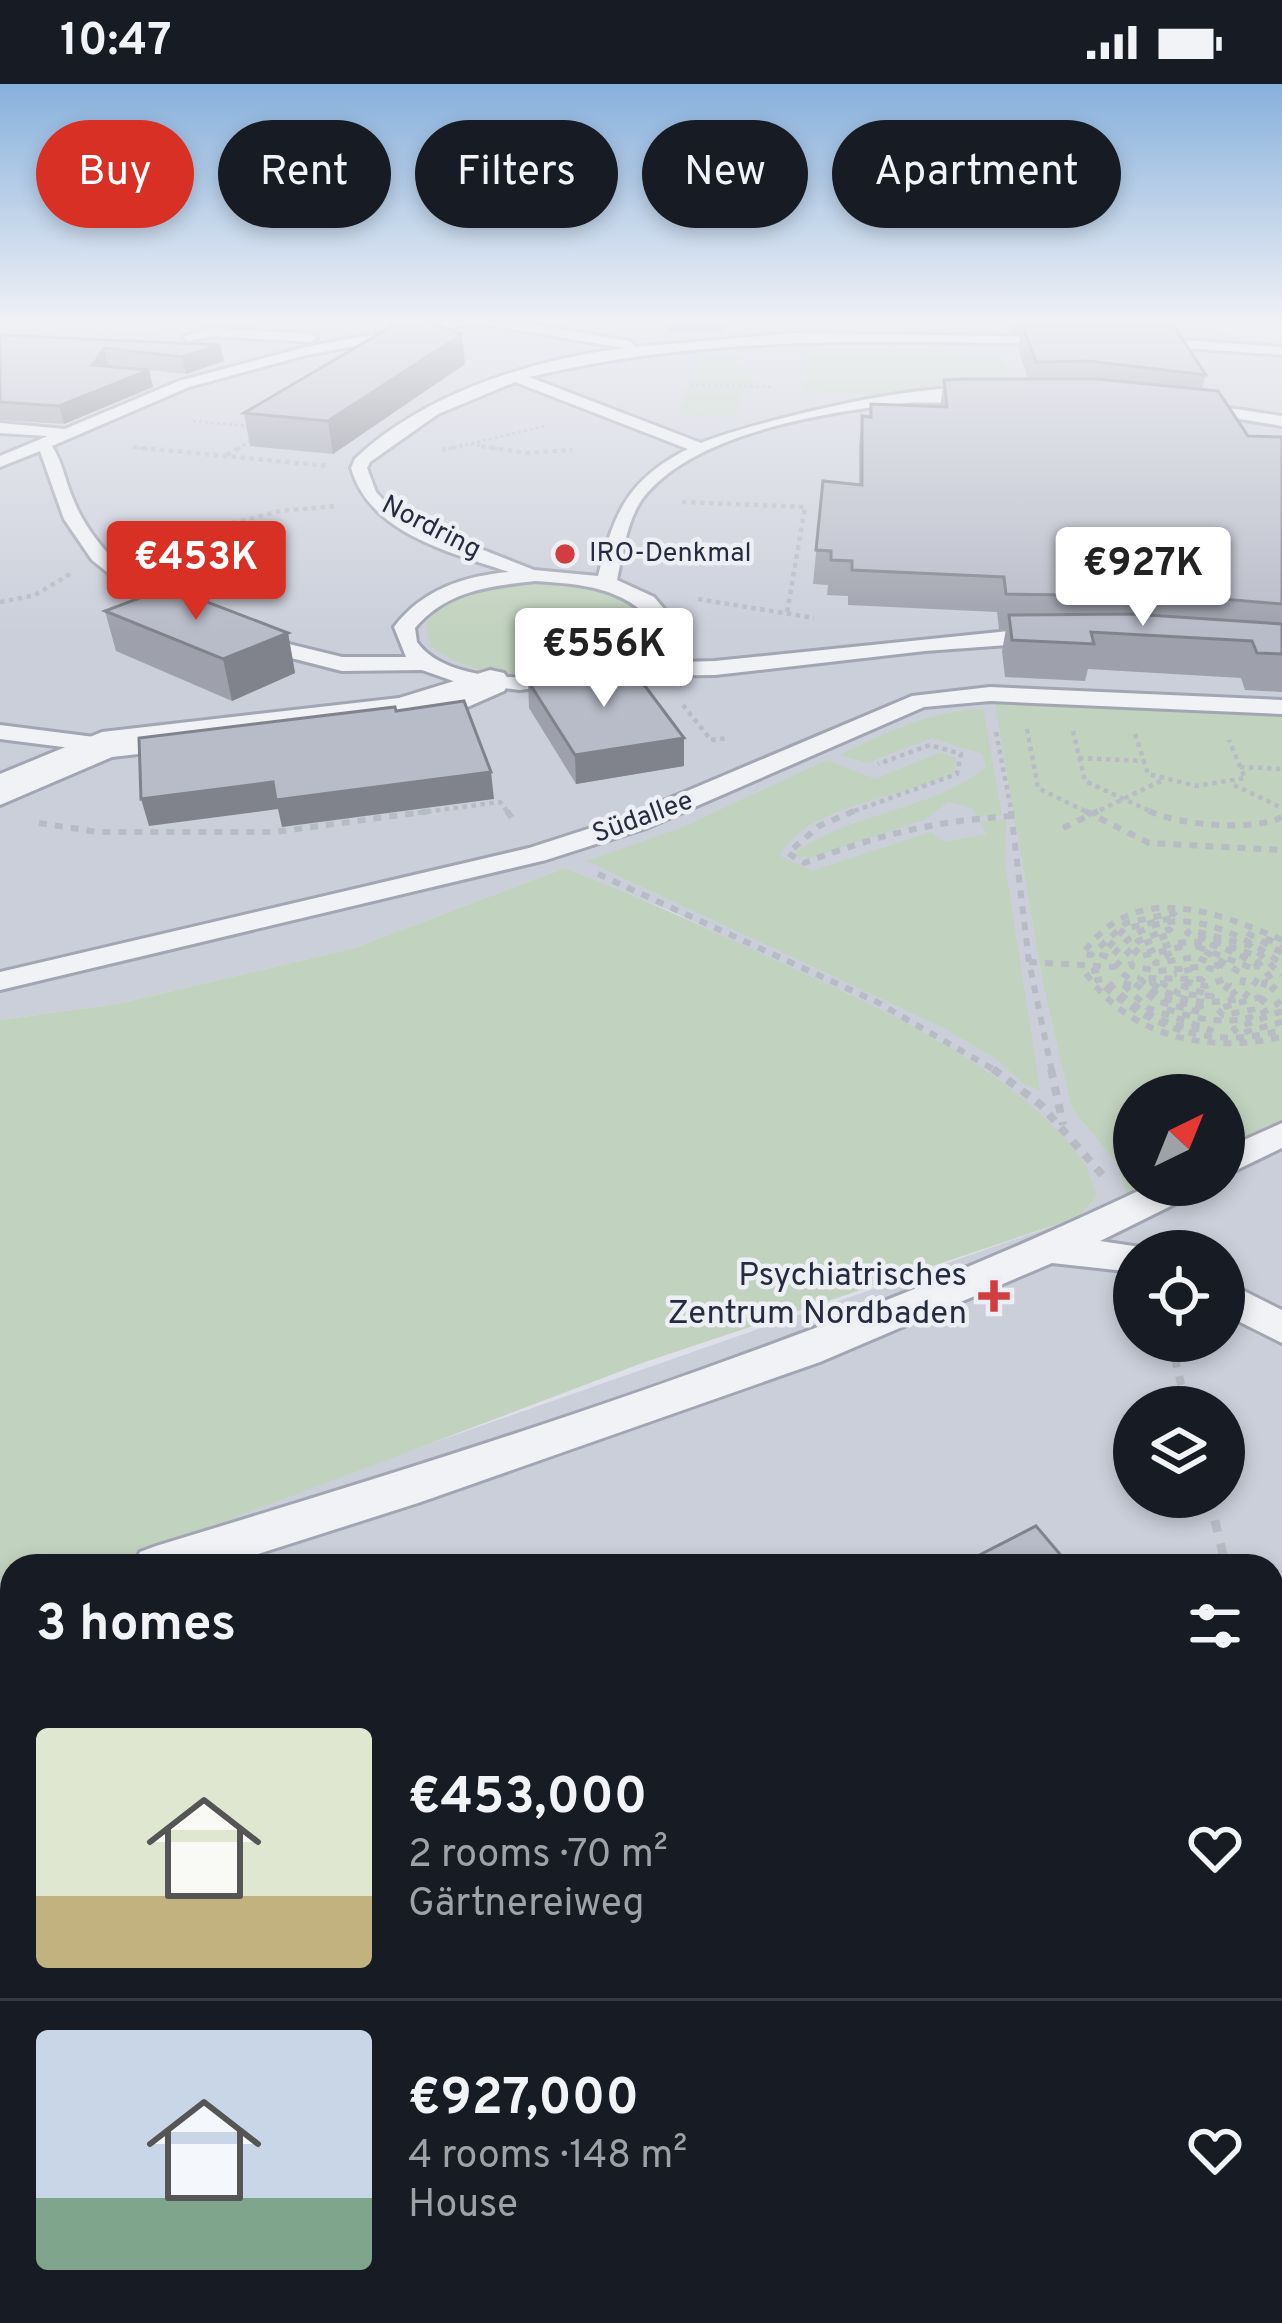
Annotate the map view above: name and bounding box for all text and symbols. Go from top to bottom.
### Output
text: 10:47 [60,14,172,71]
chip: Buy [36,120,194,228]
chip: Rent [218,120,391,228]
chip: Filters [415,120,618,228]
chip: New [642,120,808,228]
chip: Apartment [832,120,1121,228]
street label: Nordring [376,489,486,567]
pin: €453K [112,521,280,623]
pin: €927K [1059,527,1227,629]
text: €453K [134,535,258,584]
place label: IRO-Denkmal [589,537,752,571]
marker: IRO-Denkmal [552,541,578,567]
text: €927K [1083,541,1203,590]
pin: €556K [520,608,688,710]
text: €556K [542,622,666,671]
street label: Südallee [588,784,698,852]
north arrow [1113,1074,1245,1206]
map controls [1113,1074,1245,1518]
button: locate [1113,1230,1245,1362]
place label: Psychiatrisches Zentrum Nordbaden [668,1256,967,1336]
marker: Psychiatrisches Zentrum Nordbaden [978,1280,1010,1312]
button: layers [1113,1386,1245,1518]
icon: filters [1182,1593,1248,1659]
text: 3 homes [36,1594,236,1659]
text: €453,000 [408,1767,647,1832]
icon: home [132,1776,276,1920]
icon: heart [1182,1815,1248,1881]
text: 2 rooms · 70 m² [408,1832,668,1881]
text: Gärtnereiweg [408,1881,644,1930]
text: €927,000 [408,2068,639,2133]
icon: home [132,2078,276,2222]
icon: heart [1182,2117,1248,2183]
text: 4 rooms · 148 m² [408,2133,687,2182]
text: House [408,2182,518,2231]

